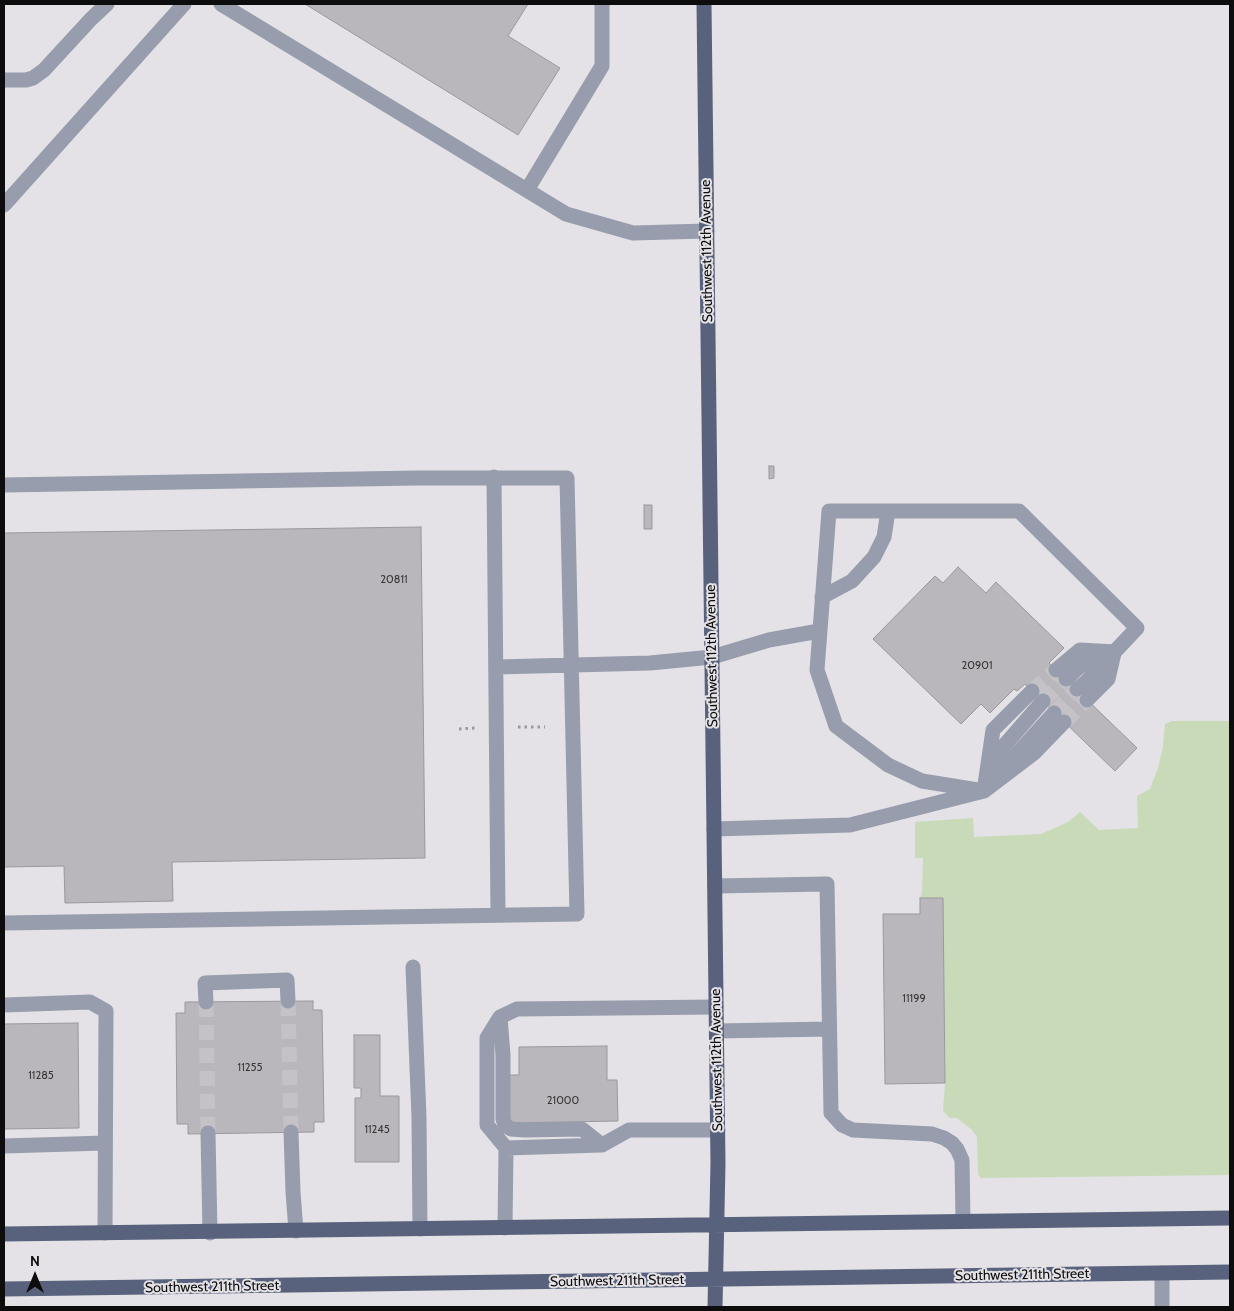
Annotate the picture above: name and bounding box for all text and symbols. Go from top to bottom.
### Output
street label: Southwest 112th Avenue [697,180,717,322]
house number: 20811 [380,573,408,587]
street label: Southwest 112th Avenue [702,585,722,727]
house number: 20901 [962,659,992,673]
street label: Southwest 112th Avenue [707,989,727,1131]
house number: 11199 [902,992,926,1006]
house number: 11255 [238,1061,262,1075]
house number: 11285 [28,1069,54,1083]
house number: 21000 [547,1094,579,1108]
house number: 11245 [364,1123,390,1137]
north arrow [10,1251,60,1301]
text: N [30,1252,40,1270]
street label: Southwest 211th Street [955,1265,1089,1285]
street label: Southwest 211th Street [550,1271,684,1291]
street label: Southwest 211th Street [145,1277,279,1297]

